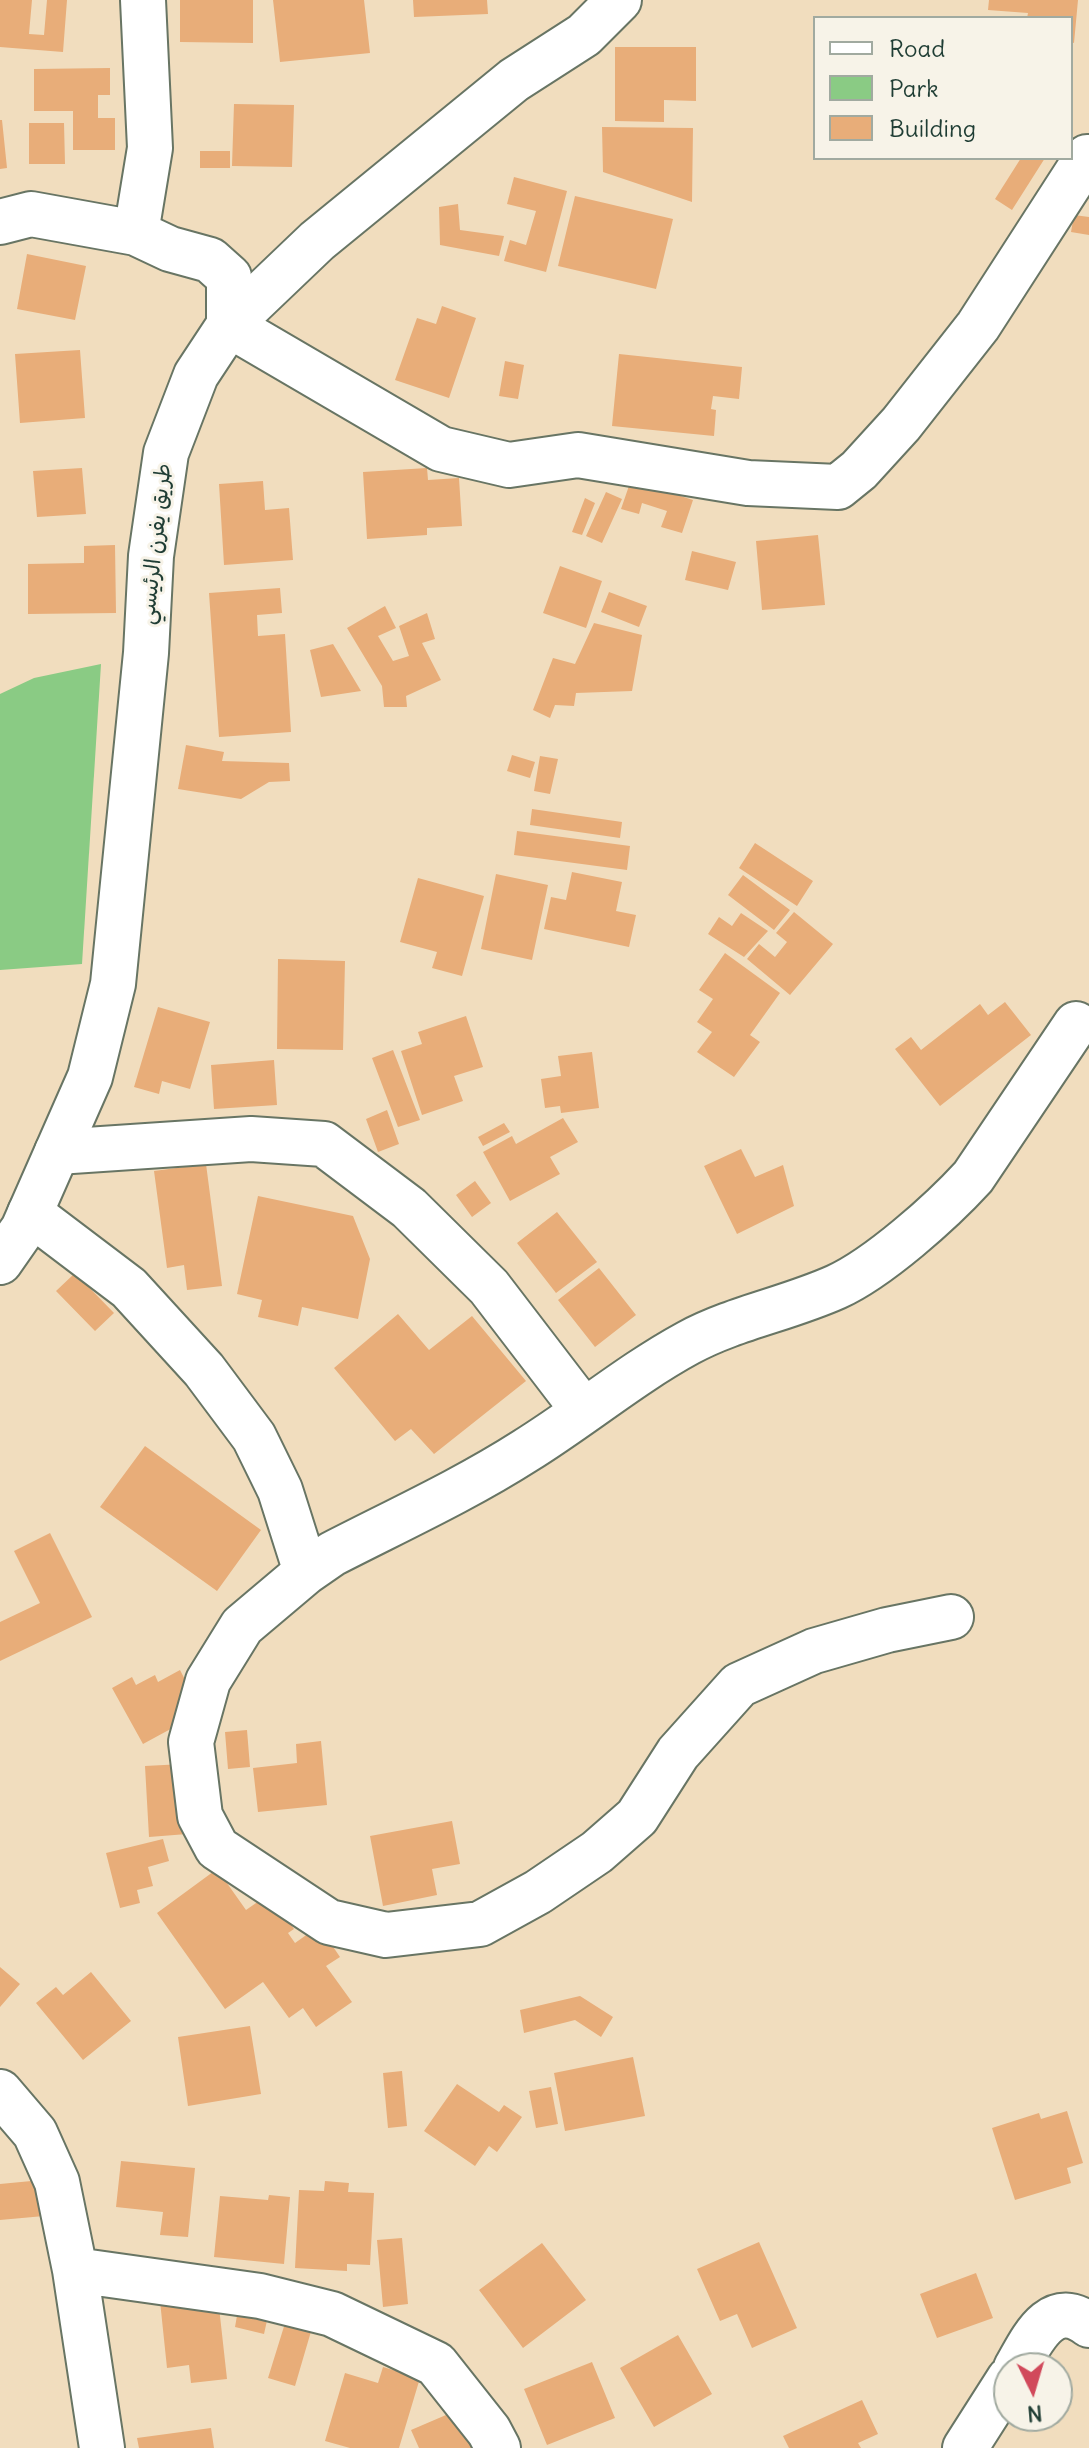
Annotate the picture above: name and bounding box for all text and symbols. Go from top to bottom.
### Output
legend [813,16,1073,160]
text: Road [889,33,945,63]
text: Park [889,73,939,103]
text: Building [889,113,976,143]
street label: طريق يفرن الرئيسي [134,462,178,626]
north arrow [993,2352,1073,2432]
text: N [1026,2399,1044,2429]

